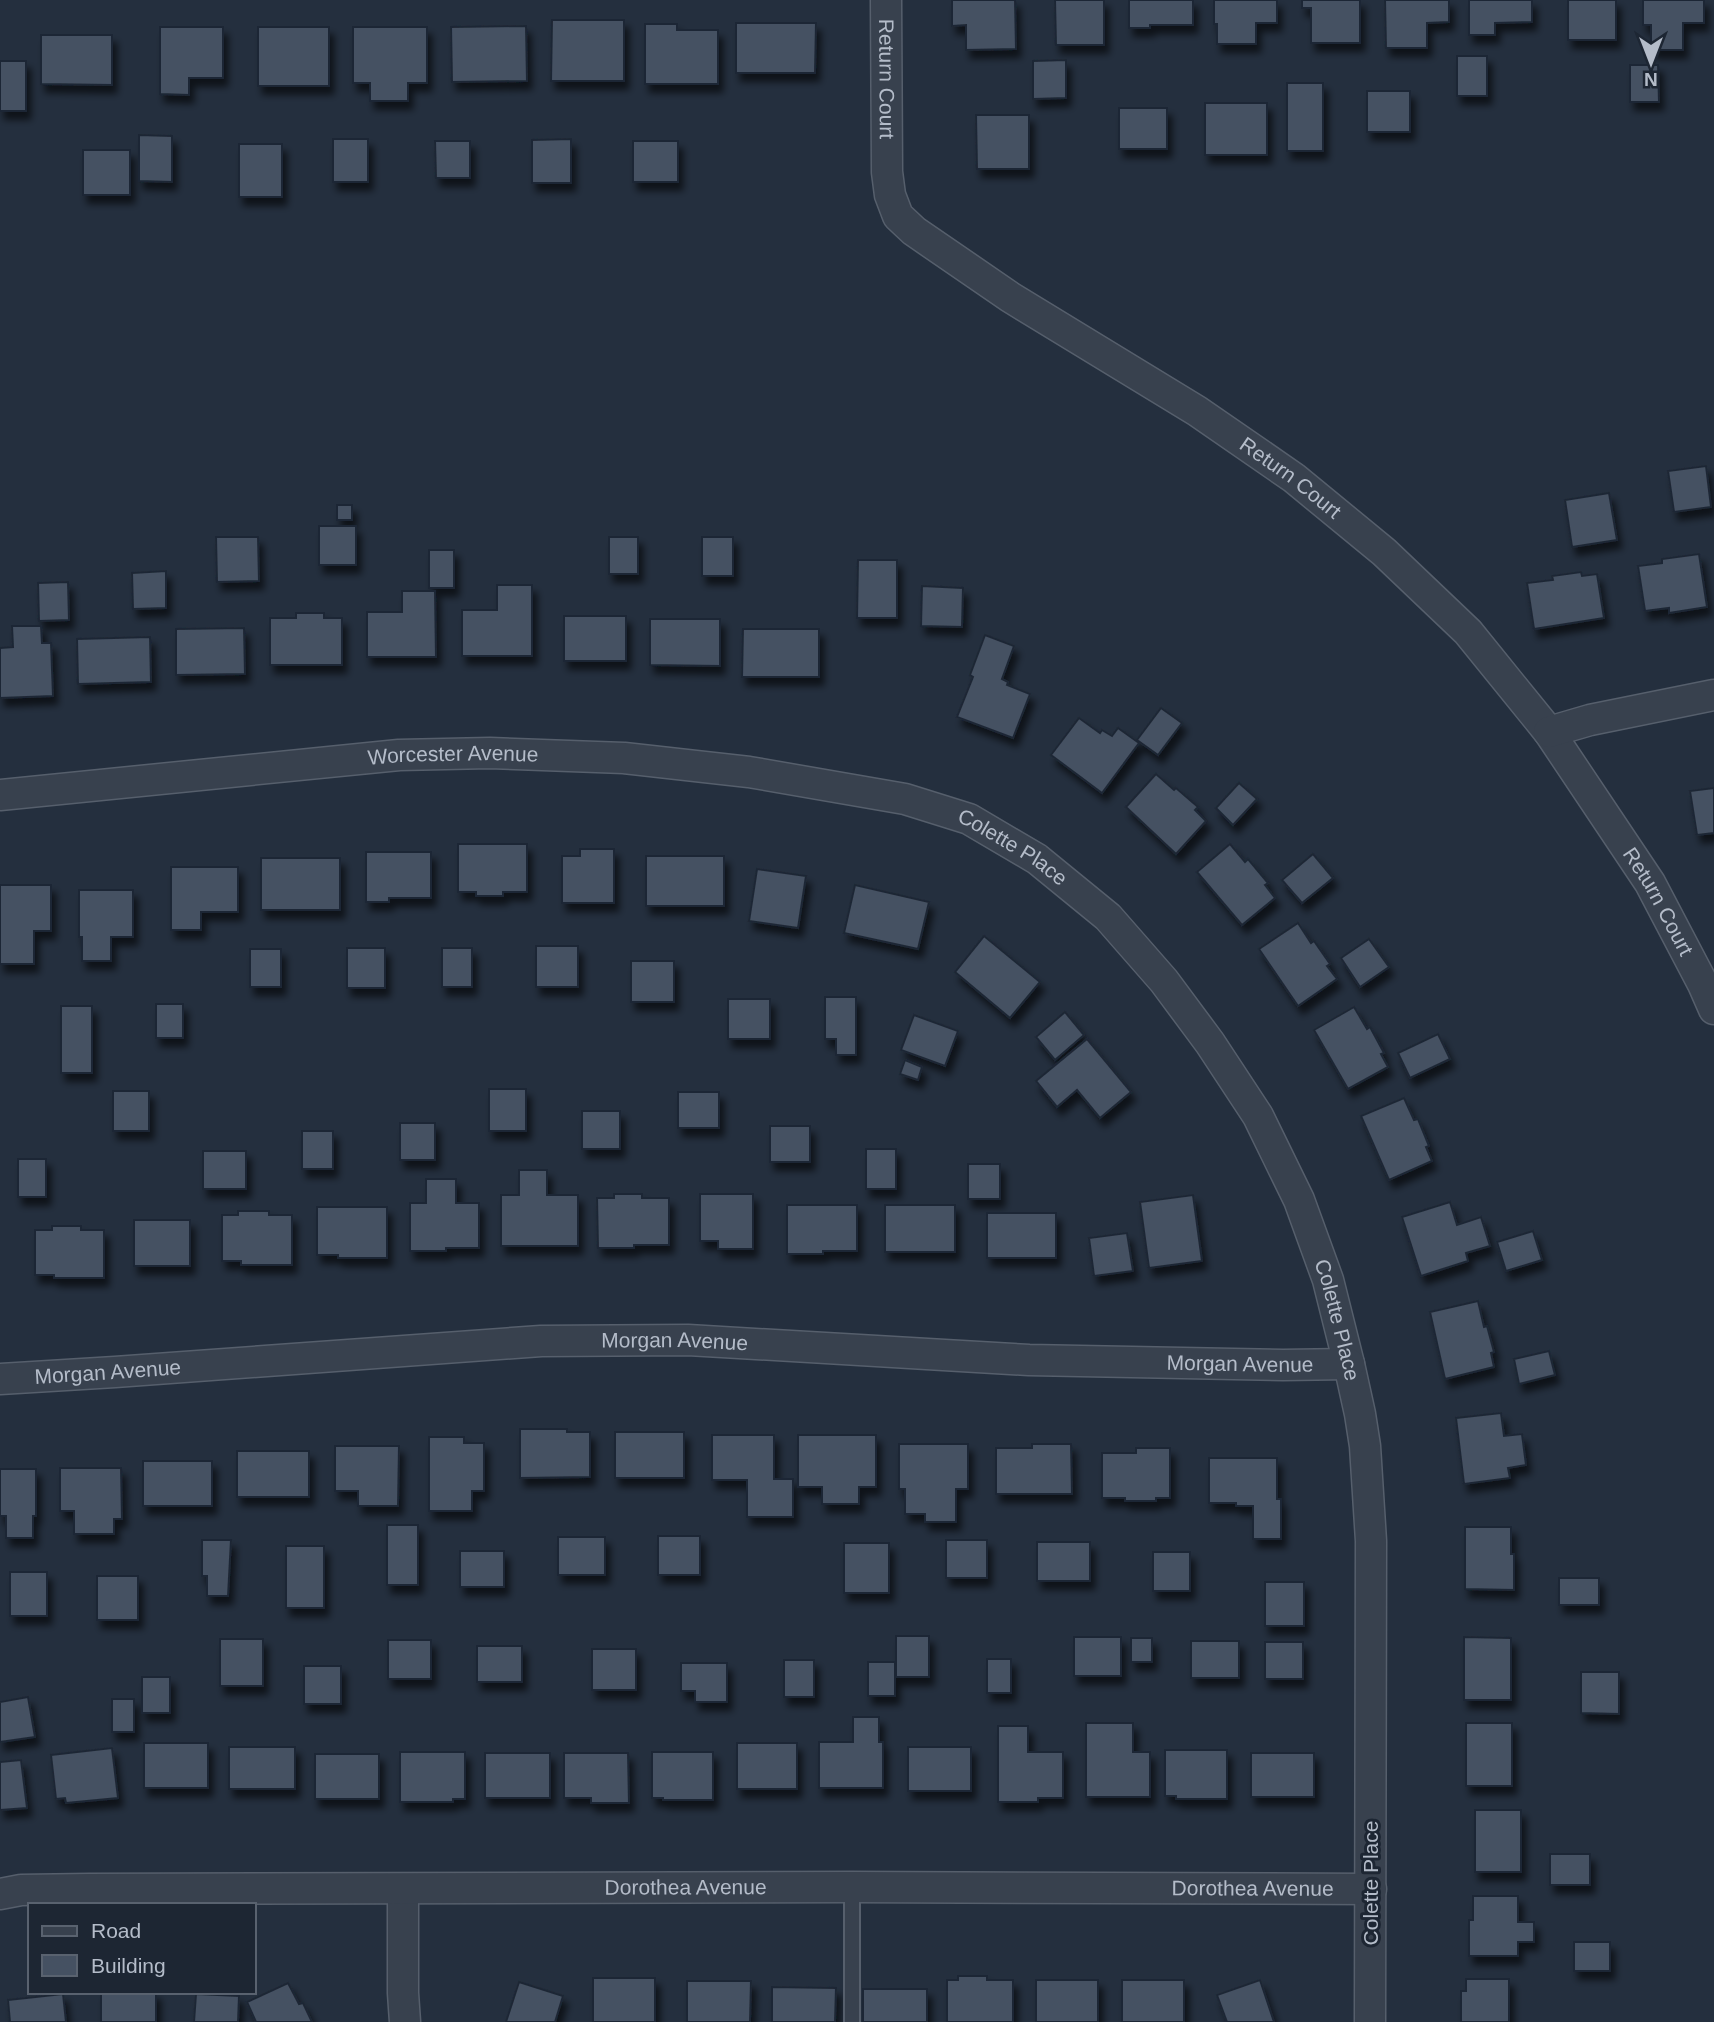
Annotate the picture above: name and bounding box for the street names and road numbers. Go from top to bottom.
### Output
street label: Return Court [875,19,899,139]
street label: Return Court [1236,432,1346,523]
street label: Worcester Avenue [366,741,539,769]
street label: Colette Place [955,804,1072,890]
street label: Return Court [1619,843,1698,959]
street label: Colette Place [1310,1256,1364,1383]
street label: Morgan Avenue [601,1328,749,1354]
street label: Morgan Avenue [1166,1351,1314,1376]
street label: Morgan Avenue [34,1355,182,1388]
street label: Colette Place [1359,1821,1382,1945]
street label: Dorothea Avenue [605,1875,767,1899]
street label: Dorothea Avenue [1172,1876,1334,1900]

